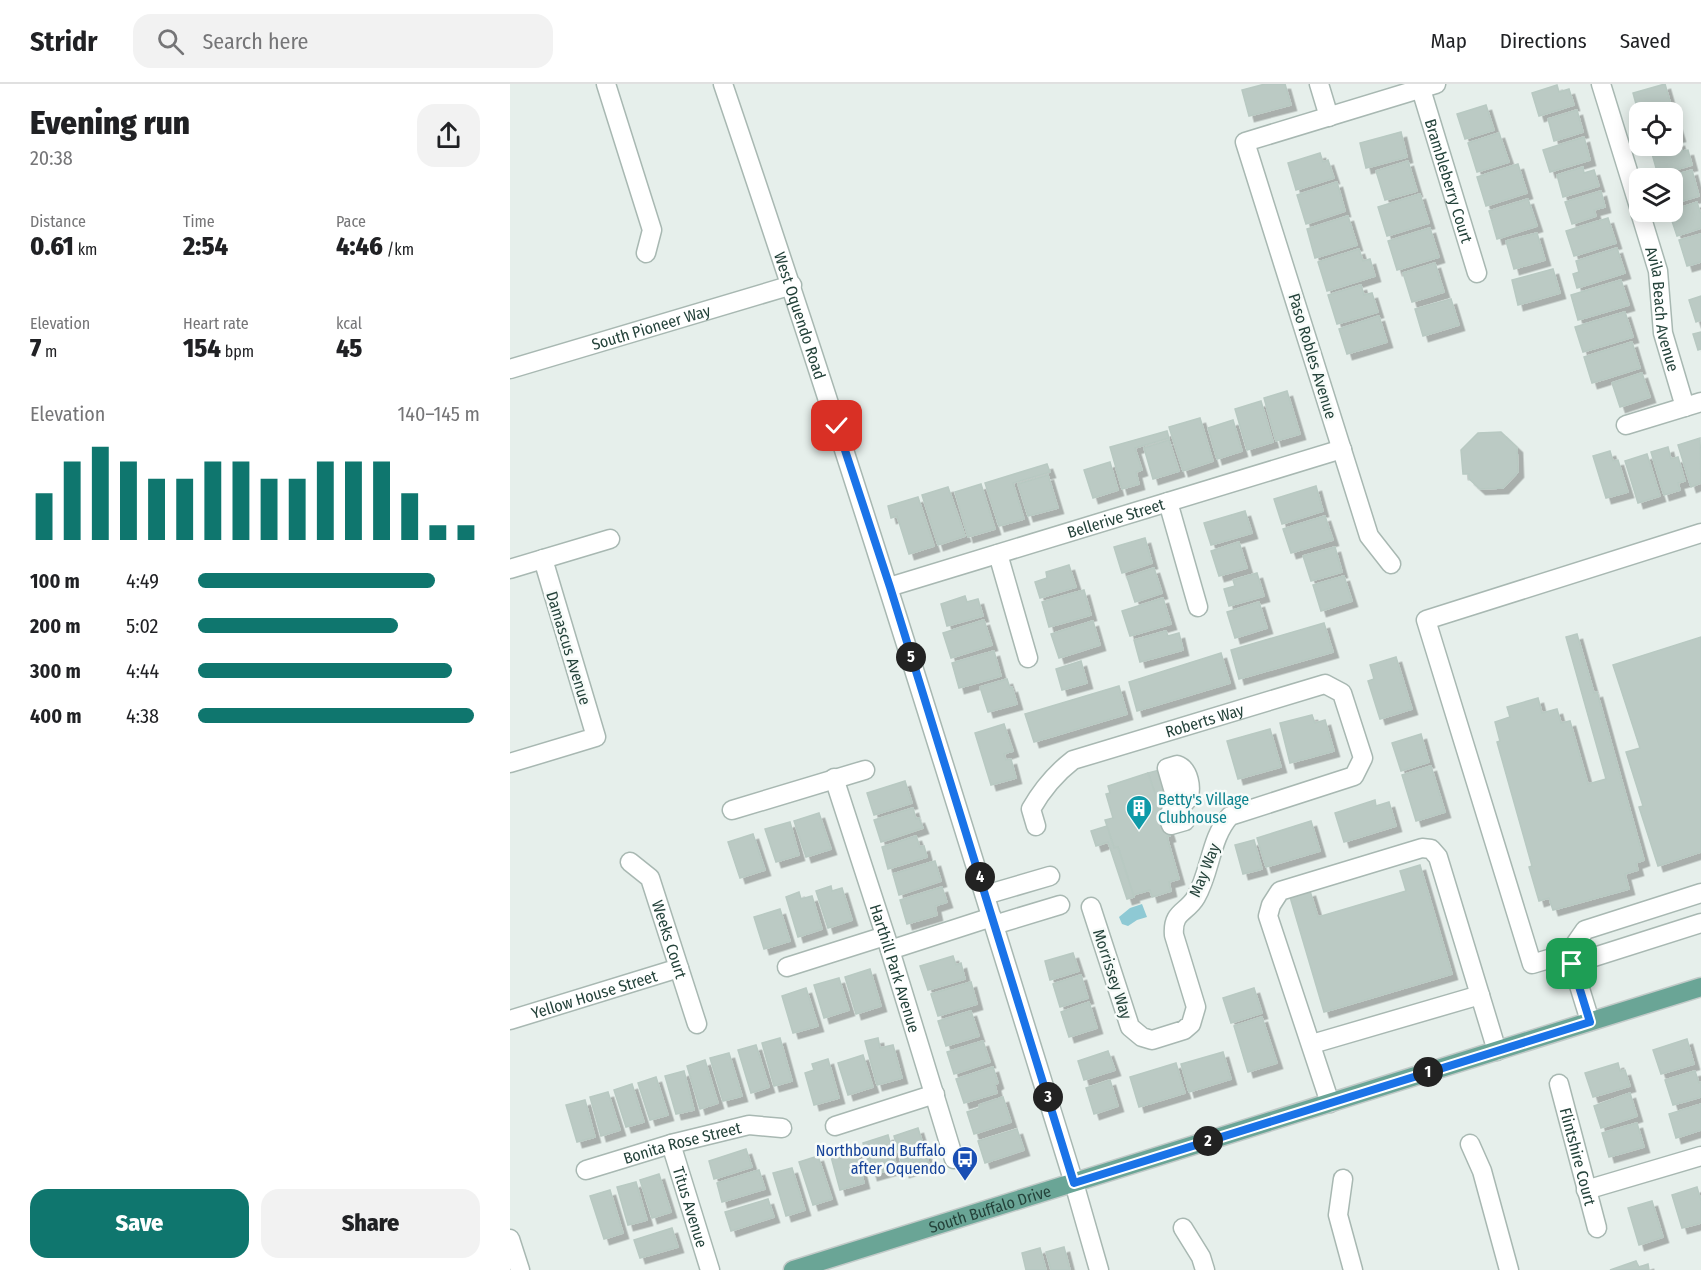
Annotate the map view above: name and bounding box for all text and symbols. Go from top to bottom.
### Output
search box [133,14,553,68]
text: Stridr [30,25,97,58]
icon: search [154,25,187,58]
text: Search here [202,28,308,55]
text: Map [1430,28,1467,54]
text: Directions [1500,28,1587,54]
text: Saved [1620,28,1671,54]
map controls [1629,102,1683,222]
button: locate [1629,102,1683,156]
text: Evening run [30,103,190,143]
button: share [417,104,480,167]
street label: Brambleberry Court [1421,117,1476,246]
text: 20:38 [30,146,73,170]
button: layers [1629,168,1683,222]
text: Distance [30,212,86,231]
text: Time [183,212,215,231]
text: Pace [336,212,366,231]
text: 0.61 [30,231,74,262]
text: 2:54 [183,231,228,262]
text: 4:46 [336,231,383,262]
text: km [74,240,97,259]
text: /km [383,240,414,259]
street label: Avila Beach Avenue [1641,244,1683,374]
street label: West Oquendo Road [770,249,829,382]
street label: Paso Robles Avenue [1284,291,1341,421]
street label: South Pioneer Way [589,301,713,354]
text: Elevation [30,314,90,333]
text: Heart rate [183,314,249,333]
text: kcal [336,314,362,333]
text: 7 [30,333,41,364]
text: 154 [183,333,221,364]
text: 45 [336,333,362,364]
text: m [41,342,57,361]
text: bpm [221,342,254,361]
pin [811,400,862,451]
text: Elevation [30,402,105,426]
text: 140–145 m [397,402,480,426]
icon: check [820,409,853,442]
street label: Bellerive Street [1065,494,1168,542]
text: 100 m [30,569,80,593]
text: 4:49 [126,569,159,593]
street label: Damascus Avenue [542,589,595,707]
text: 200 m [30,614,81,638]
text: 5:02 [126,614,158,638]
pin: 5 [896,642,926,672]
text: 5 [907,647,915,666]
text: 300 m [30,659,81,683]
text: 4:44 [126,659,159,683]
street label: Roberts Way [1163,700,1247,742]
text: 400 m [30,704,82,728]
text: 4:38 [126,704,159,728]
place label: Betty's Village Clubhouse [1158,790,1249,827]
building icon: Betty's Village Clubhouse [1124,793,1154,831]
street label: May Way [1185,840,1224,900]
pin: 4 [965,862,995,892]
text: 4 [976,867,984,886]
street label: Weeks Court [648,898,691,982]
street label: Harthill Park Avenue [866,902,924,1035]
street label: Morrissey Way [1089,927,1136,1022]
pin [1546,938,1597,989]
icon: arrive [1555,947,1588,980]
street label: Yellow House Street [529,966,660,1023]
pin: 1 [1413,1057,1443,1087]
text: 1 [1425,1062,1431,1081]
pin: 3 [1033,1082,1063,1112]
text: 3 [1044,1087,1052,1106]
street label: Flintshire Court [1556,1106,1600,1208]
street label: Bonita Rose Street [621,1118,744,1168]
pin: 2 [1193,1126,1223,1156]
text: 2 [1204,1131,1212,1150]
place label: Northbound Buffalo after Oquendo [816,1141,946,1178]
bus stop icon: Northbound Buffalo after Oquendo [950,1144,980,1182]
street label: Titus Avenue [669,1164,712,1250]
street label: South Buffalo Drive [927,1181,1053,1237]
button: Save [30,1189,249,1258]
button: Share [261,1189,480,1258]

